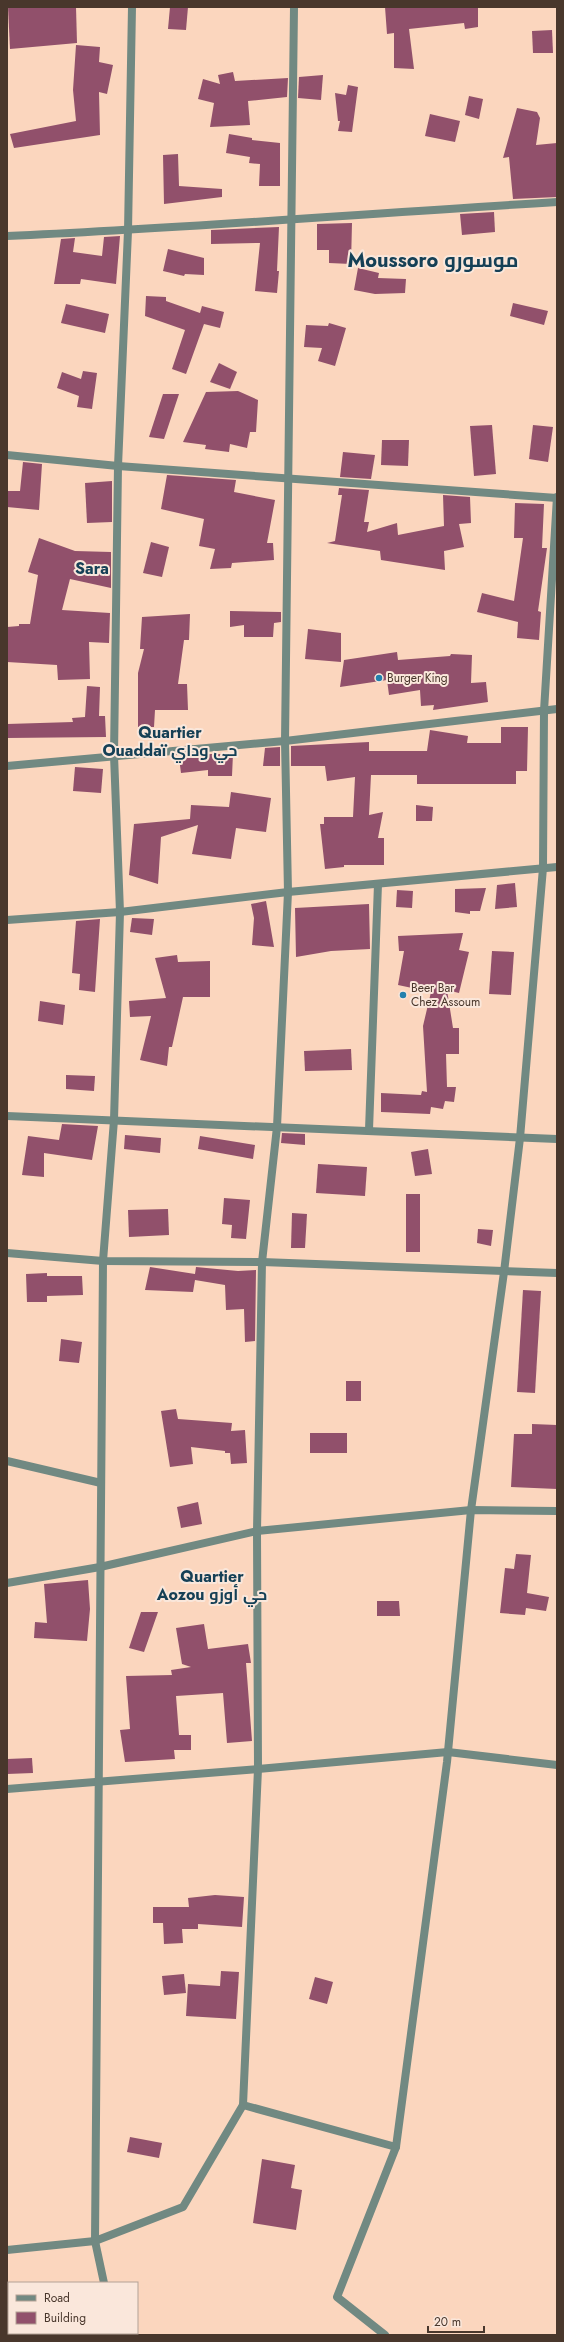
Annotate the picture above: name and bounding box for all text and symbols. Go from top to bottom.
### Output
district label: Moussoro موسورو [347,246,519,275]
district label: Sara [75,557,109,580]
place label: Burger King [387,669,448,687]
marker: Burger King [374,673,384,683]
district label: Quartier Ouaddaï حي وداي [102,721,238,763]
place label: Beer Bar Chez Assoum [411,979,480,1011]
marker: Beer Bar Chez Assoum [398,990,408,1000]
district label: Quartier Aozou حي أوزو [156,1565,267,1607]
legend [8,2282,138,2334]
text: Road [44,2289,70,2307]
scale bar [428,2308,484,2334]
text: Building [44,2309,86,2327]
text: 20 m [434,2313,461,2331]

